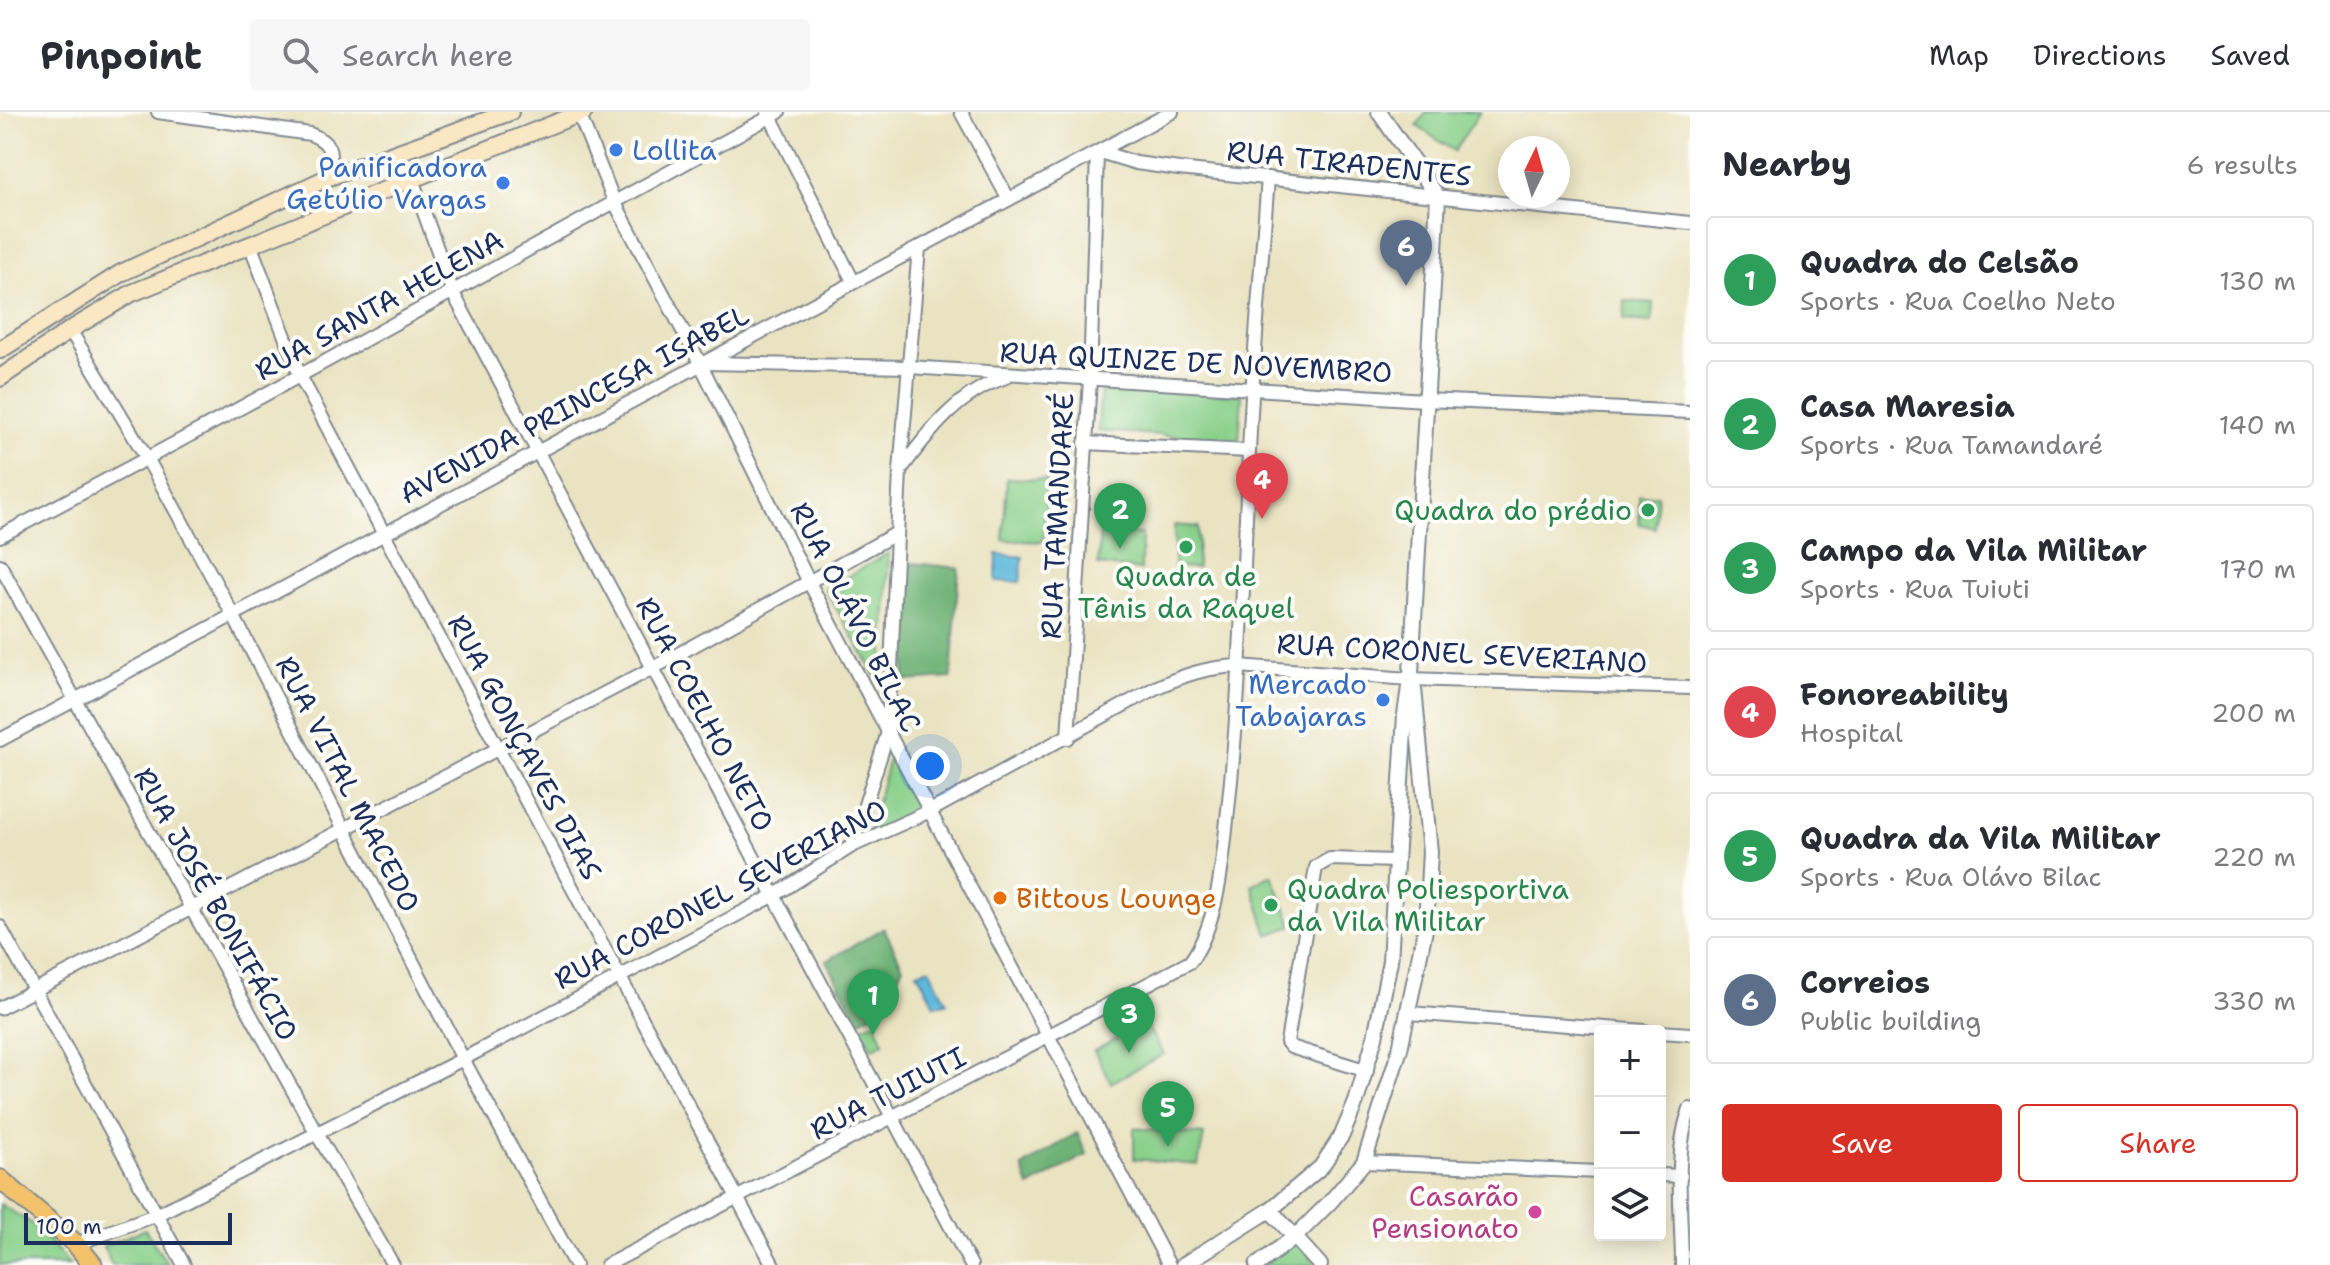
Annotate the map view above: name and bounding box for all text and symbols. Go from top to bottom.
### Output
search box [250,19,810,91]
text: Pinpoint [40,30,202,81]
icon: search [278,33,322,77]
text: Search here [342,35,513,76]
text: Map [1929,36,1989,74]
text: Directions [2033,36,2167,74]
text: Saved [2211,36,2290,74]
place label: Lollita [632,131,717,169]
street label: RUA TIRADENTES [1225,131,1473,195]
north arrow [1498,136,1570,208]
marker: Lollita [607,141,625,159]
text: Nearby [1722,141,1852,187]
text: 6 results [2186,147,2298,182]
place label: Panificadora Getúlio Vargas [286,148,487,218]
marker: Panificadora Getúlio Vargas [494,174,512,192]
pin: 6 [1380,220,1432,286]
street label: RUA SANTA HELENA [248,221,510,389]
text: Quadra do Celsão [1800,242,2079,283]
text: 1 [1744,263,1756,298]
text: 130 m [2219,263,2296,298]
text: Sports · Rua Coelho Neto [1800,283,2116,318]
street label: AVENIDA PRINCESA ISABEL [393,296,755,512]
street label: RUA QUINZE DE NOVEMBRO [999,333,1393,391]
text: Casa Maresia [1800,386,2015,427]
street label: RUA TAMANDARÉ [1032,392,1082,640]
text: 2 [1741,407,1759,442]
text: 140 m [2219,407,2296,442]
text: Sports · Rua Tamandaré [1800,427,2103,462]
pin: 4 [1236,453,1288,519]
pin: 2 [1094,483,1146,549]
place label: Quadra do prédio [1394,491,1632,529]
street label: RUA OLÁVO BILAC [782,495,930,739]
marker: Quadra do prédio [1639,501,1657,519]
text: Campo da Vila Militar [1800,530,2147,571]
marker: Quadra de Tênis da Raquel [1177,538,1195,556]
text: 3 [1741,551,1759,586]
text: 170 m [2219,551,2296,586]
place label: Quadra de Tênis da Raquel [1078,557,1295,627]
text: Sports · Rua Tuiuti [1800,571,2030,606]
street label: RUA COELHO NETO [627,590,783,838]
street label: RUA GONÇAVES DIAS [439,608,611,886]
street label: RUA CORONEL SEVERIANO [1276,624,1648,682]
street label: RUA VITAL MACEDO [267,650,429,918]
place label: Mercado Tabajaras [1235,665,1367,735]
text: Fonoreability [1800,674,2009,715]
marker: Mercado Tabajaras [1374,691,1392,709]
text: 4 [1741,695,1759,730]
text: 200 m [2211,695,2296,730]
text: Hospital [1800,715,1903,750]
your location [910,746,950,786]
street label: RUA JOSÉ BONIFÁCIO [125,761,307,1047]
street label: RUA CORONEL SEVERIANO [547,790,893,998]
text: Quadra da Vila Militar [1800,818,2161,859]
text: 5 [1742,839,1758,874]
text: 220 m [2212,839,2296,874]
text: Sports · Rua Olávo Bilac [1800,859,2102,894]
place label: Quadra Poliesportiva da Vila Militar [1287,870,1569,940]
place label: Bittous Lounge [1016,879,1217,917]
marker: Bittous Lounge [991,889,1009,907]
marker: Quadra Poliesportiva da Vila Militar [1262,896,1280,914]
text: Correios [1800,962,1930,1003]
pin: 1 [847,969,899,1035]
text: 6 [1741,983,1759,1018]
text: 330 m [2212,983,2296,1018]
pin: 3 [1103,987,1155,1053]
text: Public building [1800,1003,1981,1038]
map controls [1594,1025,1666,1241]
button: + [1594,1025,1666,1097]
street label: RUA TUIUTI [804,1037,972,1149]
pin: 5 [1142,1081,1194,1147]
button: − [1594,1097,1666,1169]
button: Save [1722,1104,2002,1182]
button: Share [2018,1104,2298,1182]
button: layers [1594,1169,1666,1241]
place label: Casarão Pensionato [1371,1177,1519,1247]
marker: Casarão Pensionato [1526,1203,1544,1221]
scale bar [24,1209,232,1245]
text: 100 m [36,1212,102,1241]

